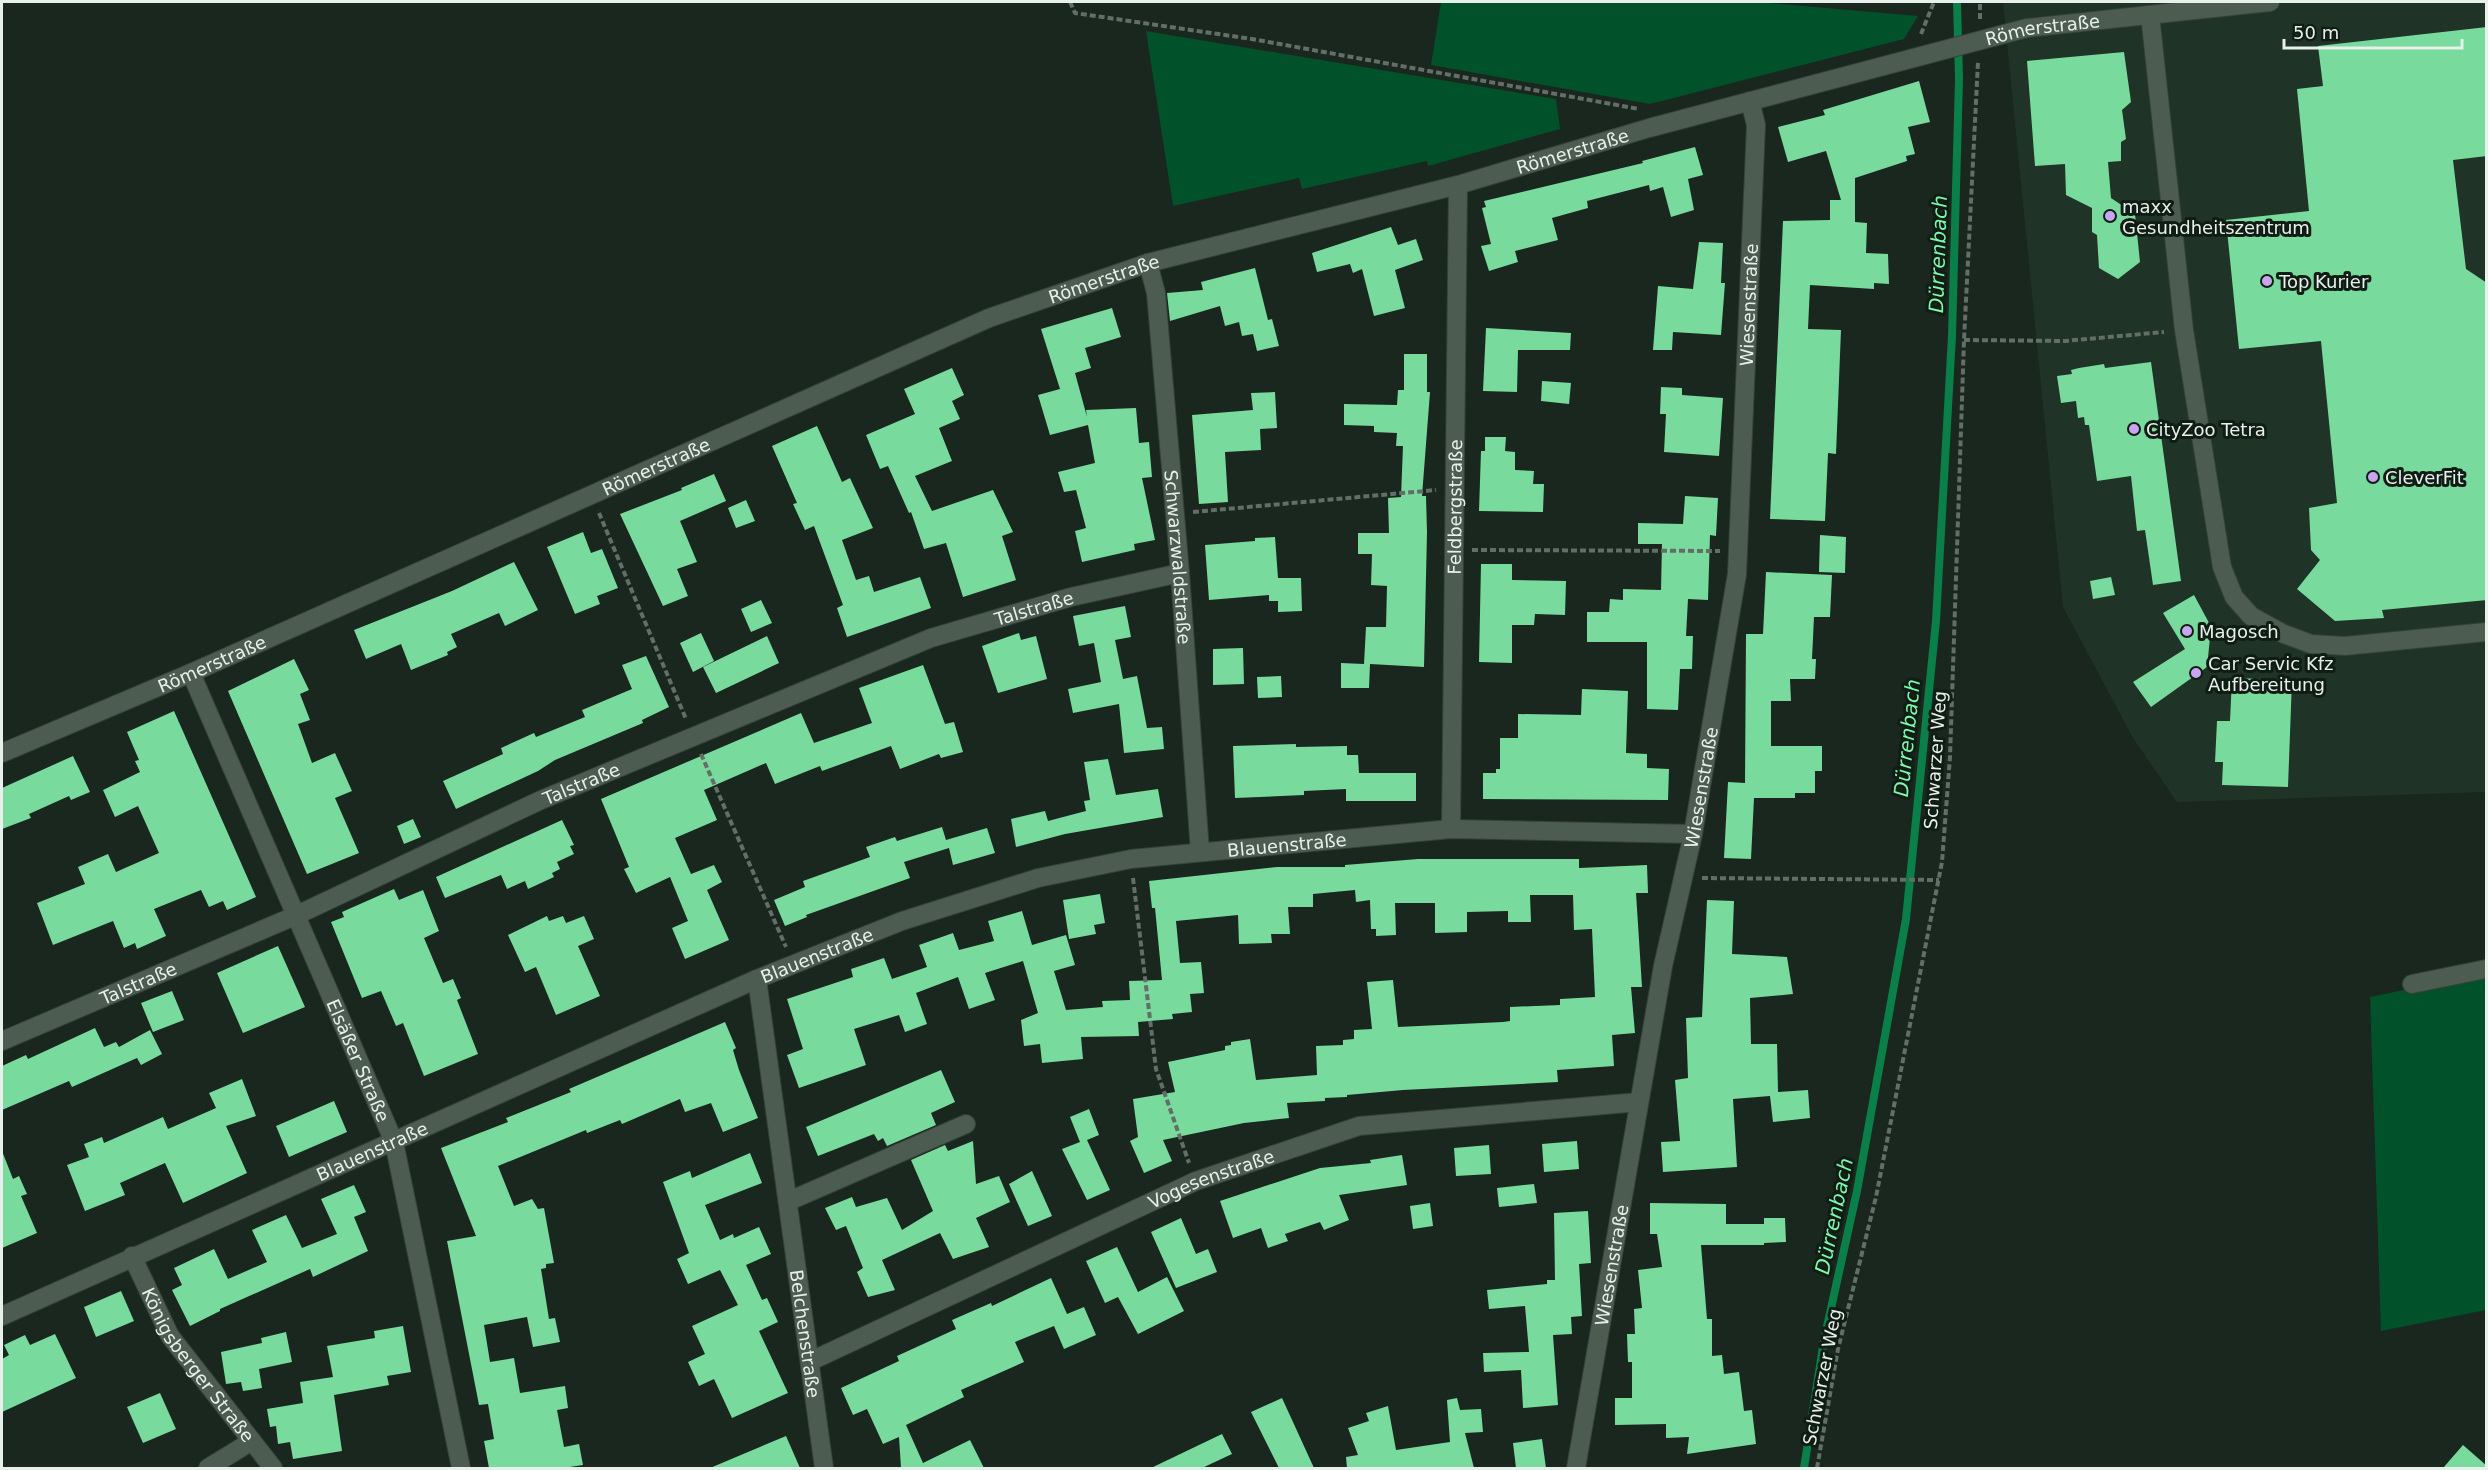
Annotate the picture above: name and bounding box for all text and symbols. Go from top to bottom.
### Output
street label: Römerstraße [1983,10,2101,49]
scale bar [2284,12,2462,50]
text: 50 m [2293,22,2339,43]
street label: Römerstraße [1514,124,1631,177]
water label: Dürrenbach [1924,195,1952,313]
place label: maxx Gesundheitszentrum [2122,196,2310,238]
marker: maxx Gesundheitszentrum [2103,209,2117,223]
street label: Wiesenstraße [1735,243,1761,367]
street label: Römerstraße [1045,250,1161,307]
place label: Top Kurier [2278,271,2369,292]
marker: Top Kurier [2260,274,2274,288]
place label: CityZoo Tetra [2146,419,2266,440]
marker: CityZoo Tetra [2127,422,2141,436]
street label: Römerstraße [599,433,713,499]
street label: Feldbergstraße [1443,439,1466,575]
place label: CleverFit [2385,467,2464,488]
street label: Schwarzwaldstraße [1161,469,1196,645]
marker: CleverFit [2366,470,2380,484]
street label: Talstraße [991,586,1076,630]
place label: Magosch [2199,621,2279,642]
marker: Magosch [2180,624,2194,638]
street label: Römerstraße [154,631,269,696]
place label: Car Servic Kfz Aufbereitung [2208,653,2333,695]
marker: Car Servic Kfz Aufbereitung [2189,666,2203,680]
water label: Dürrenbach [1889,678,1925,798]
street label: Schwarzer Weg [1920,690,1950,830]
street label: Wiesenstraße [1680,725,1721,850]
street label: Talstraße [539,758,623,809]
street label: Blauenstraße [1226,828,1347,860]
street label: Blauenstraße [757,923,876,987]
street label: Talstraße [96,957,180,1009]
street label: Elsäßer Straße [323,996,394,1125]
street label: Blauenstraße [313,1117,431,1185]
street label: Vogesenstraße [1145,1145,1277,1212]
water label: Dürrenbach [1810,1156,1858,1276]
street label: Wiesenstraße [1590,1203,1632,1327]
street label: Belchenstraße [786,1268,825,1399]
street label: Königsberger Straße [138,1284,259,1446]
street label: Schwarzer Weg [1798,1307,1846,1447]

